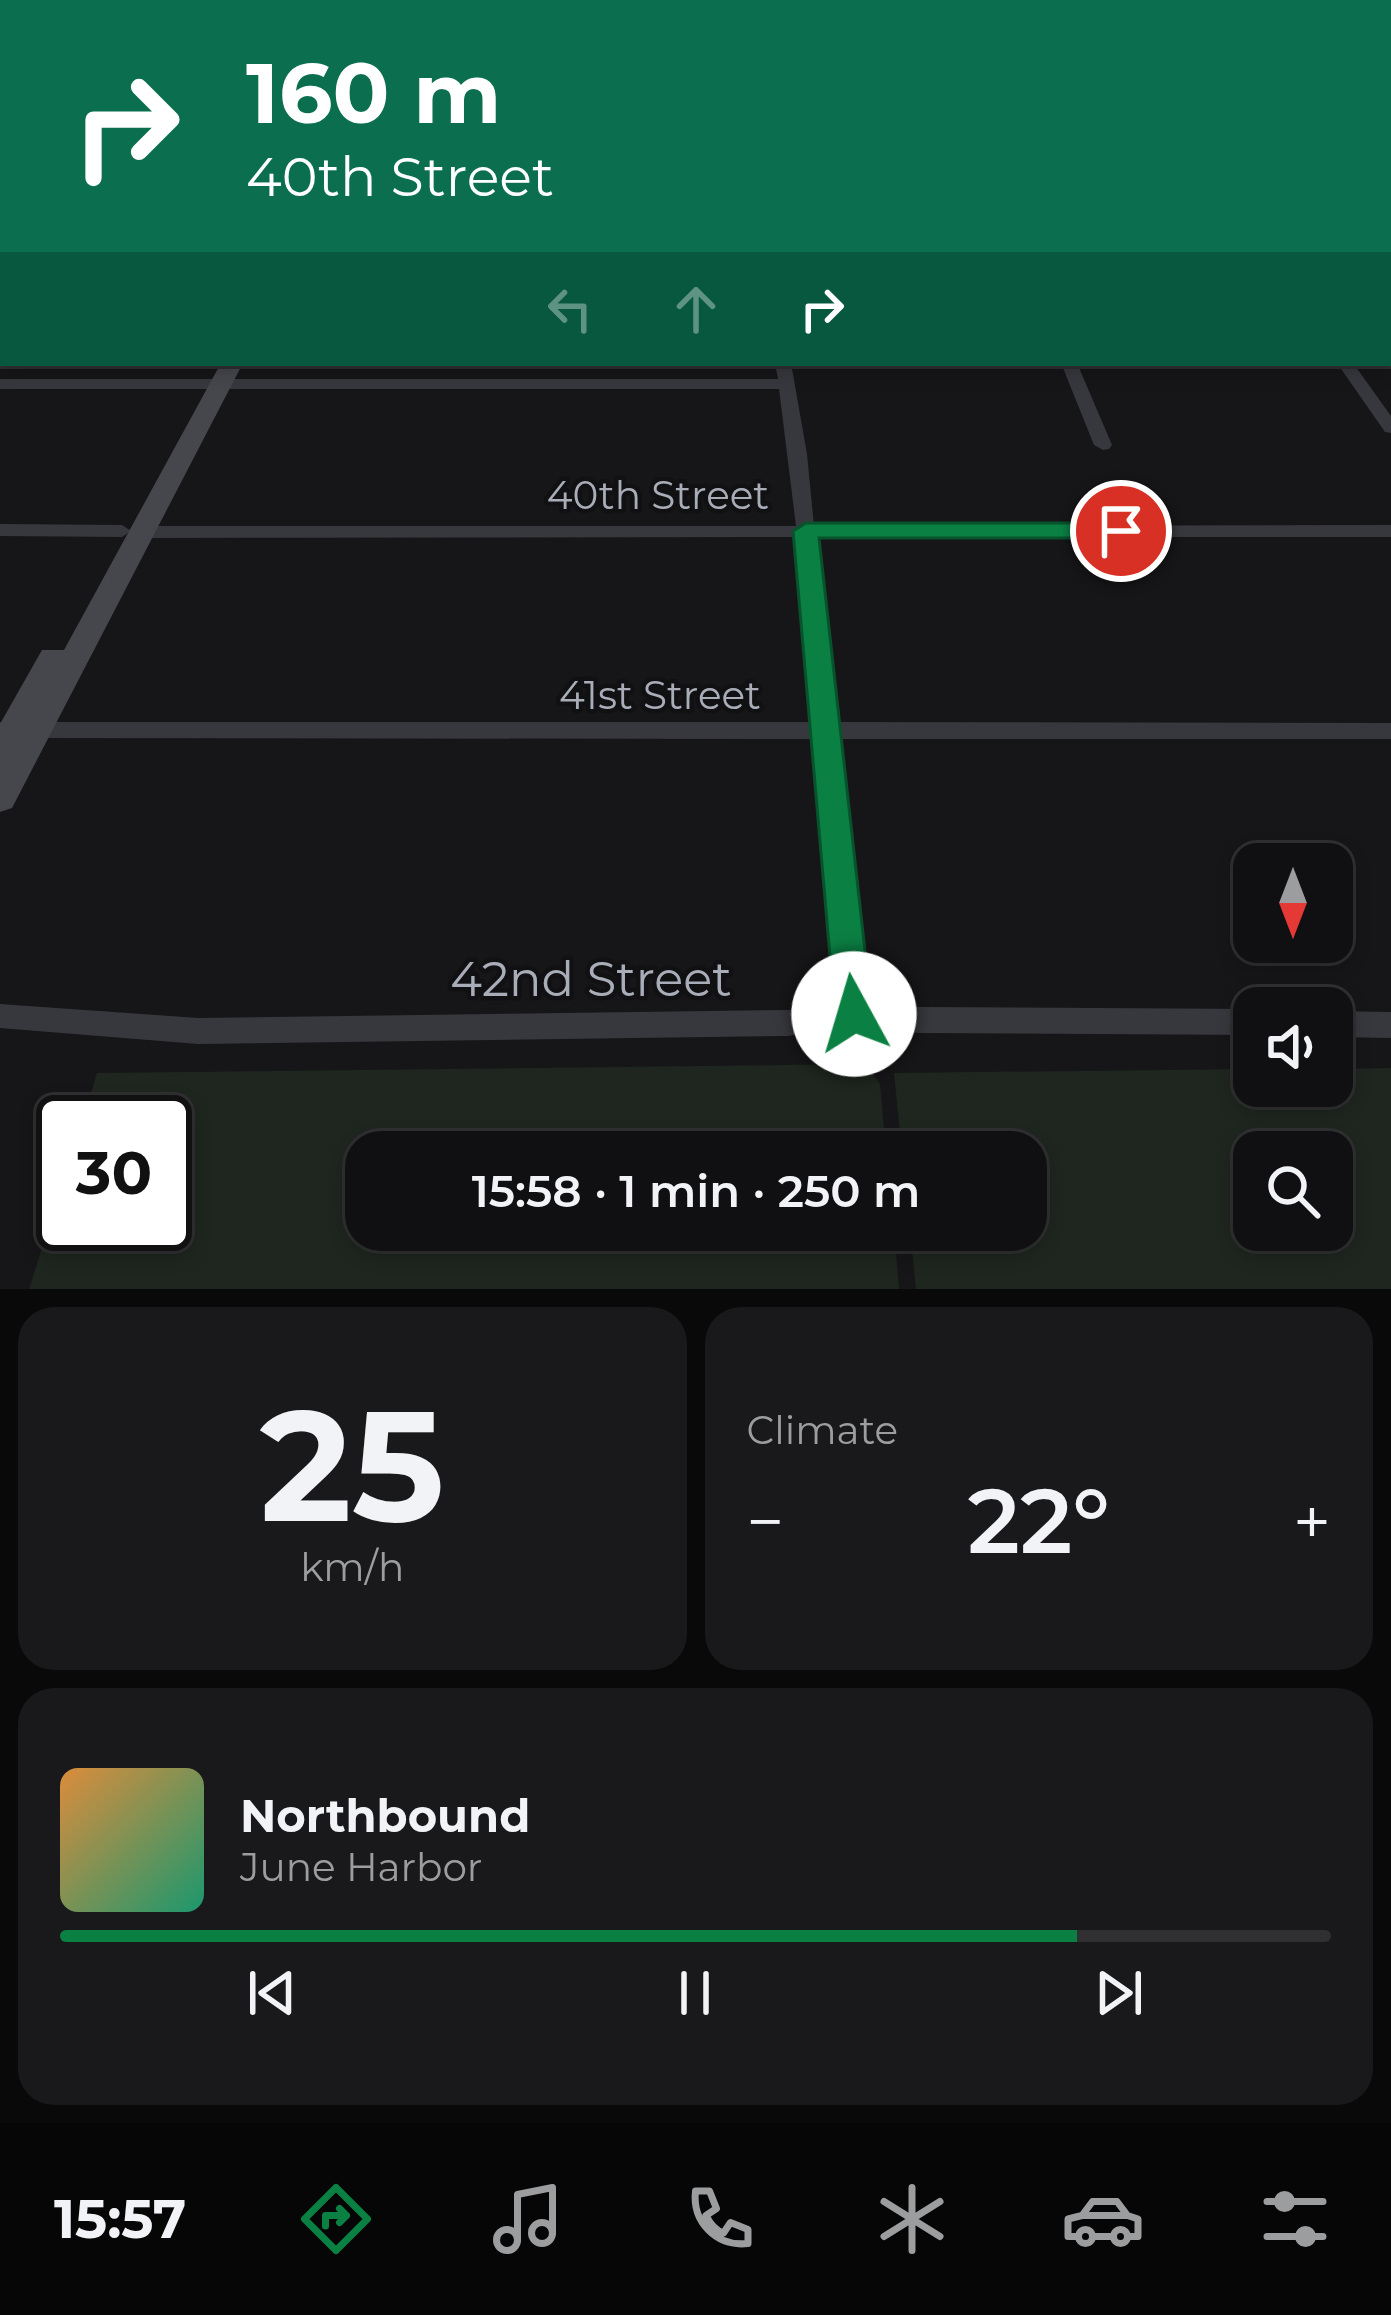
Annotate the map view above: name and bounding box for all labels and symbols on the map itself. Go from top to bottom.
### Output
street label: 40th Street [547,471,769,519]
pin [1070,480,1172,582]
street label: 41st Street [559,671,761,719]
north arrow [1233,843,1353,963]
street label: 42nd Street [450,950,732,1008]
position arrow [791,951,917,1077]
speed limit sign: 30 [36,1095,192,1251]

